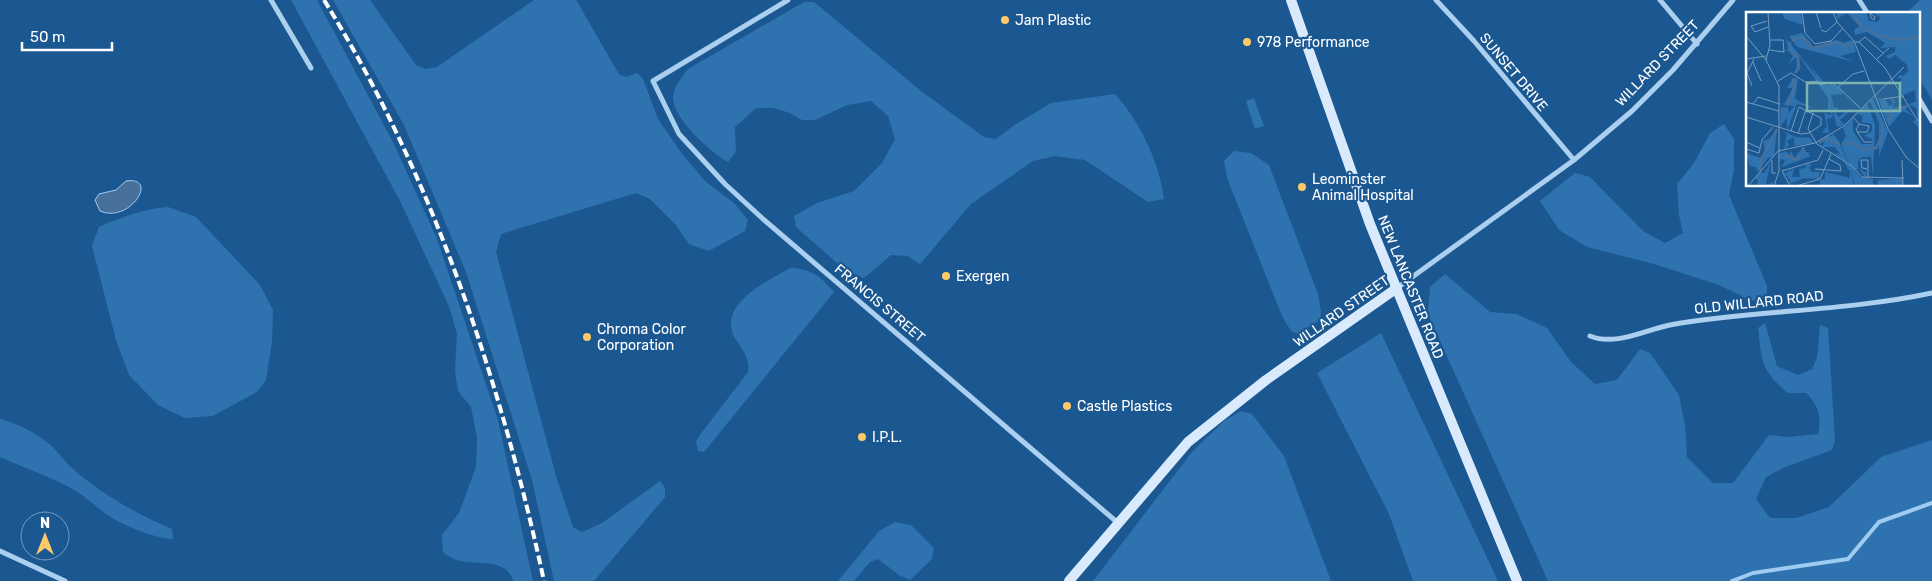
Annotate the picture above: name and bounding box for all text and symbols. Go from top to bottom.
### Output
place label: Jam Plastic [1015,12,1092,29]
inset map [1746,12,1920,186]
marker: Jam Plastic [999,14,1011,26]
street label: WILLARD STREET [1612,17,1703,110]
scale bar [22,20,112,52]
text: 50 m [30,28,65,46]
street label: SUNSET DRIVE [1476,30,1551,115]
place label: 978 Performance [1257,34,1370,51]
marker: 978 Performance [1241,36,1253,48]
place label: Leominster Animal Hospital [1312,171,1414,204]
marker: Leominster Animal Hospital [1296,181,1308,193]
street label: NEW LANCASTER ROAD [1374,213,1447,361]
street label: FRANCIS STREET [831,261,928,346]
place label: Exergen [956,268,1010,285]
marker: Exergen [940,270,952,282]
street label: WILLARD STREET [1290,272,1393,351]
street label: OLD WILLARD ROAD [1693,287,1825,318]
place label: Chroma Color Corporation [597,321,686,354]
marker: Chroma Color Corporation [581,331,593,343]
place label: Castle Plastics [1077,398,1172,415]
marker: Castle Plastics [1061,400,1073,412]
place label: I.P.L. [872,429,902,446]
marker: I.P.L. [856,431,868,443]
north arrow [20,511,70,561]
text: N [40,515,50,532]

